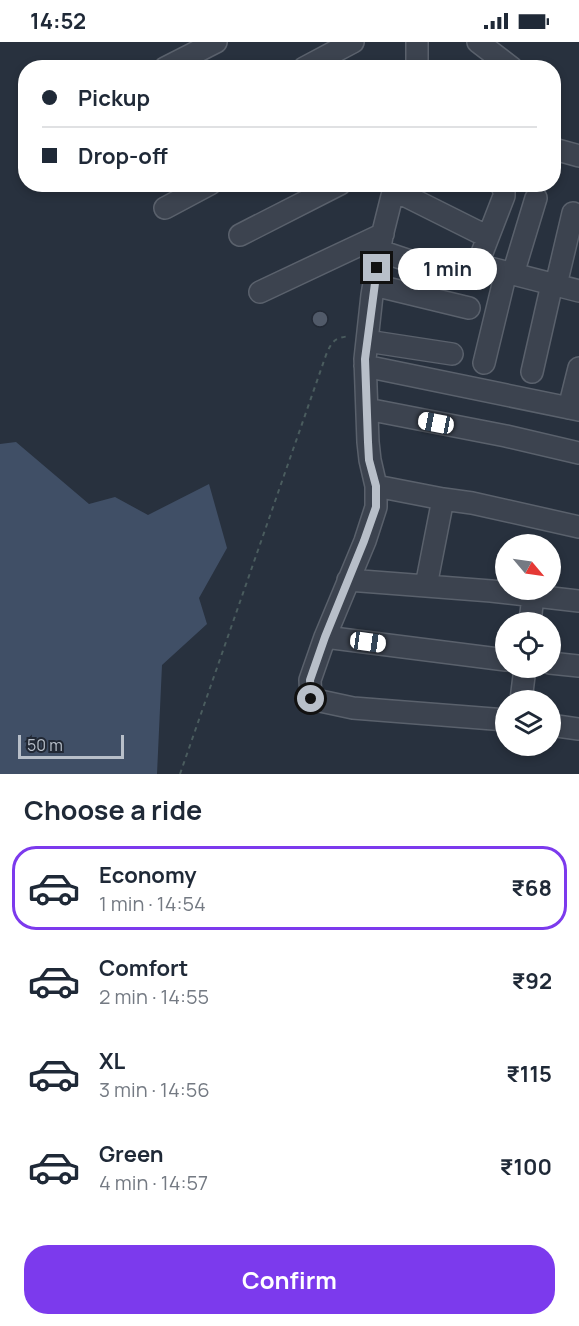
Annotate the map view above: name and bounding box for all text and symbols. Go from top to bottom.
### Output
text: 14:52 [30,6,86,36]
text: Pickup [78,83,150,113]
text: Drop-off [78,141,168,171]
callout: 1 min [398,247,497,289]
route end [363,254,390,281]
text: 1 min [423,255,472,282]
car [417,411,455,435]
north arrow [495,534,561,600]
map controls [495,534,561,756]
button: locate [495,612,561,678]
car [349,631,387,653]
route start [297,685,324,712]
button: layers [495,690,561,756]
scale bar [18,732,124,760]
text: 50 m [27,734,63,756]
text: Choose a ride [24,791,202,828]
text: Economy [99,860,197,890]
icon: car [27,861,81,915]
text: ₹68 [511,873,552,903]
text: 1 min · 14:54 [99,890,206,917]
text: Comfort [99,953,188,983]
icon: car [27,954,81,1008]
text: ₹92 [512,966,552,996]
text: 2 min · 14:55 [99,983,209,1010]
text: XL [99,1046,125,1076]
icon: car [27,1047,81,1101]
text: ₹115 [506,1059,552,1089]
text: 3 min · 14:56 [99,1076,210,1103]
text: Green [99,1139,164,1169]
icon: car [27,1140,81,1194]
text: ₹100 [500,1152,552,1182]
text: 4 min · 14:57 [99,1169,208,1196]
button: Confirm [24,1245,555,1314]

